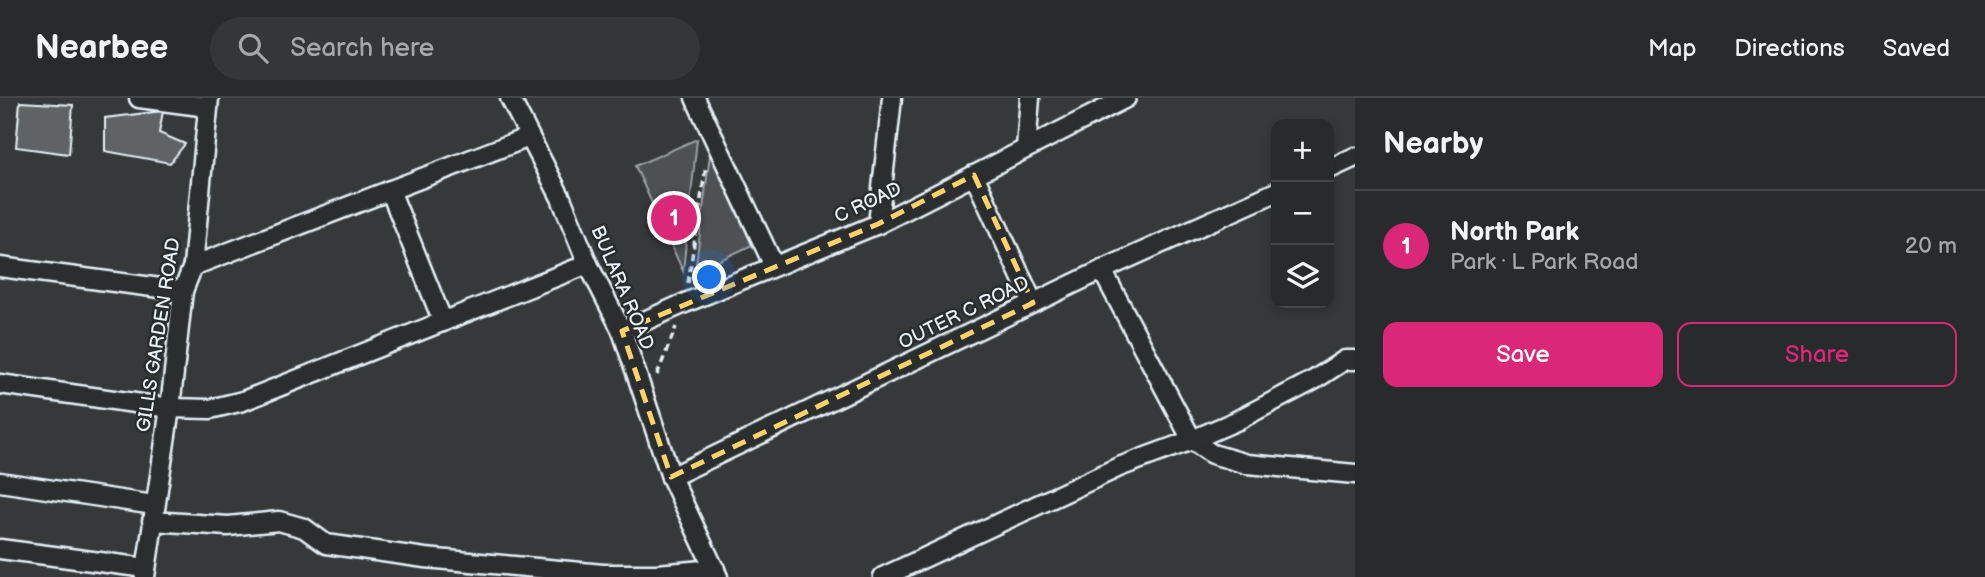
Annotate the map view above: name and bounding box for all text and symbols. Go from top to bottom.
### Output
search box [210,17,700,80]
text: Nearbee [35,28,168,68]
icon: search [234,29,272,67]
text: Search here [290,33,434,64]
text: Map [1648,34,1696,63]
text: Directions [1734,34,1845,63]
text: Saved [1883,34,1950,63]
map controls [1271,119,1334,308]
button: + [1271,119,1334,182]
text: Nearby [1383,126,1483,162]
street label: C ROAD [831,177,905,229]
button: − [1271,182,1334,245]
pin: 1 [651,192,697,244]
text: North Park [1450,217,1579,248]
street label: BULARA ROAD [586,222,659,354]
text: 1 [1401,232,1411,260]
text: 20 m [1905,232,1957,260]
street label: GILLS GARDEN ROAD [132,236,186,434]
button: layers [1271,245,1334,308]
text: Park · L Park Road [1450,248,1639,276]
your location [692,260,726,294]
street label: OUTER C ROAD [895,271,1033,355]
button: Save [1383,322,1663,387]
button: Share [1677,322,1957,387]

